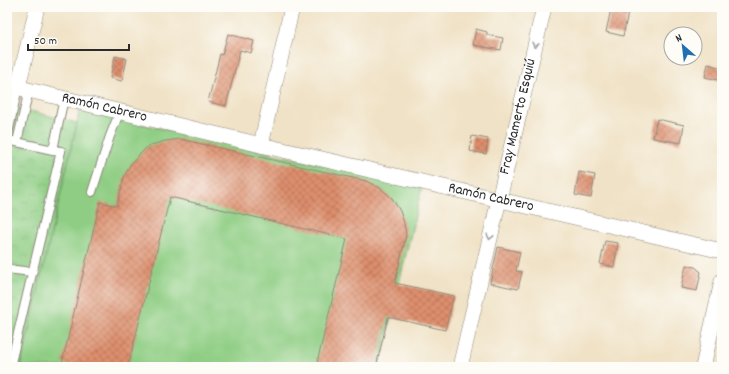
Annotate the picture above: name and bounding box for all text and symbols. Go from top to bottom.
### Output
scale bar [28,26,129,52]
north arrow [663,26,703,66]
text: N [673,30,686,47]
text: 50 m [34,33,57,50]
one-way arrow [531,41,540,48]
street label: Fray Mamerto Esquiú [494,57,543,177]
street label: Ramón Cabrero [59,87,150,129]
street label: Ramón Cabrero [446,177,536,218]
one-way arrow [487,234,495,240]

